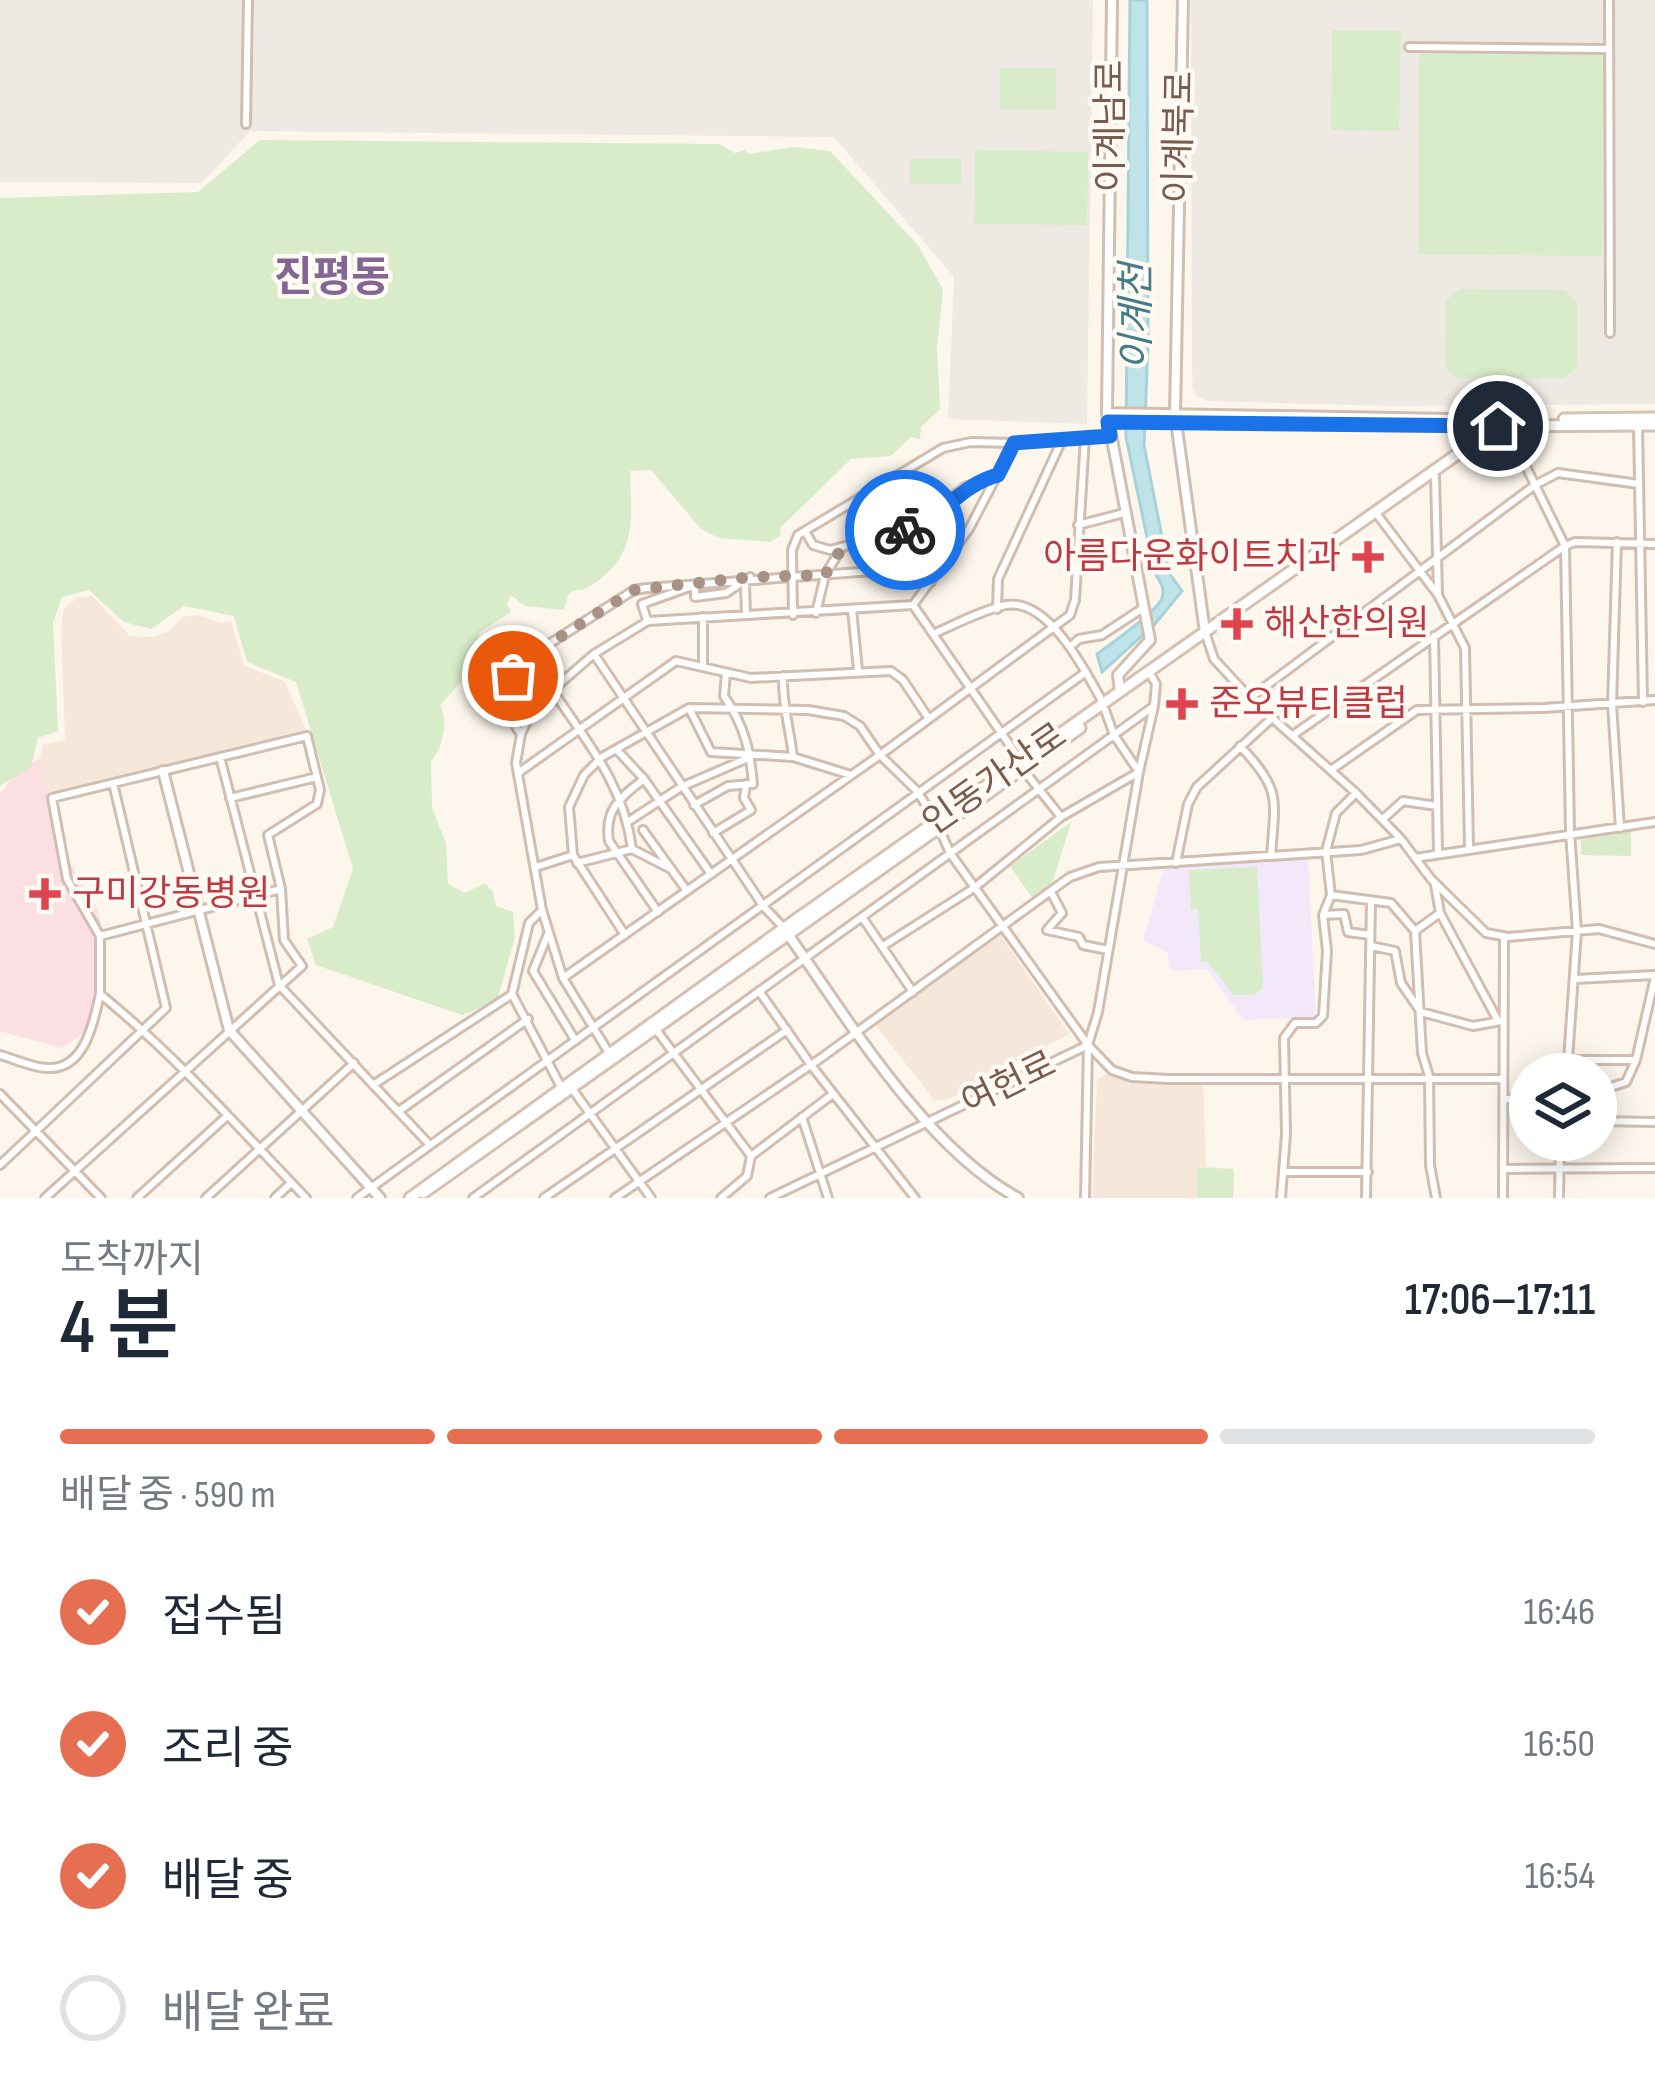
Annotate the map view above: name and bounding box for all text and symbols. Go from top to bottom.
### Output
street label: 이계남로 [1090,60,1133,192]
street label: 이계북로 [1157,70,1203,204]
district label: 진평동 [274,253,390,304]
water label: 이계천 [1114,259,1161,371]
pin [1447,375,1549,477]
icon: home [1465,393,1531,459]
courier [845,470,965,590]
icon: bike [872,497,938,563]
place label: 아름다운화이트치과 [1043,536,1341,579]
marker: 아름다운화이트치과 [1352,541,1384,573]
place label: 해산한의원 [1264,603,1430,646]
marker: 해산한의원 [1221,608,1253,640]
pin [462,625,564,727]
icon: bag [480,643,546,709]
place label: 준오뷰티클럽 [1209,683,1408,726]
marker: 준오뷰티클럽 [1166,688,1198,720]
street label: 인동가산로 [915,715,1075,845]
place label: 구미강동병원 [72,873,271,916]
marker: 구미강동병원 [29,878,61,910]
street label: 여헌로 [955,1043,1063,1125]
map controls [1509,1053,1617,1161]
button: layers [1509,1053,1617,1161]
text: 도착까지 [60,1237,204,1284]
text: 17:06–17:11 [1405,1273,1595,1328]
text: 4 분 [60,1282,179,1375]
text: 배달 중 · 590 m [60,1472,276,1519]
icon: check [60,1579,126,1645]
text: 16:46 [1524,1589,1595,1636]
text: 접수됨 [162,1590,286,1645]
icon: check [60,1711,126,1777]
text: 16:50 [1524,1721,1595,1768]
text: 조리 중 [162,1722,293,1777]
icon: check [60,1843,126,1909]
text: 16:54 [1525,1853,1595,1900]
text: 배달 중 [162,1854,293,1909]
text: 배달 완료 [162,1986,335,2041]

